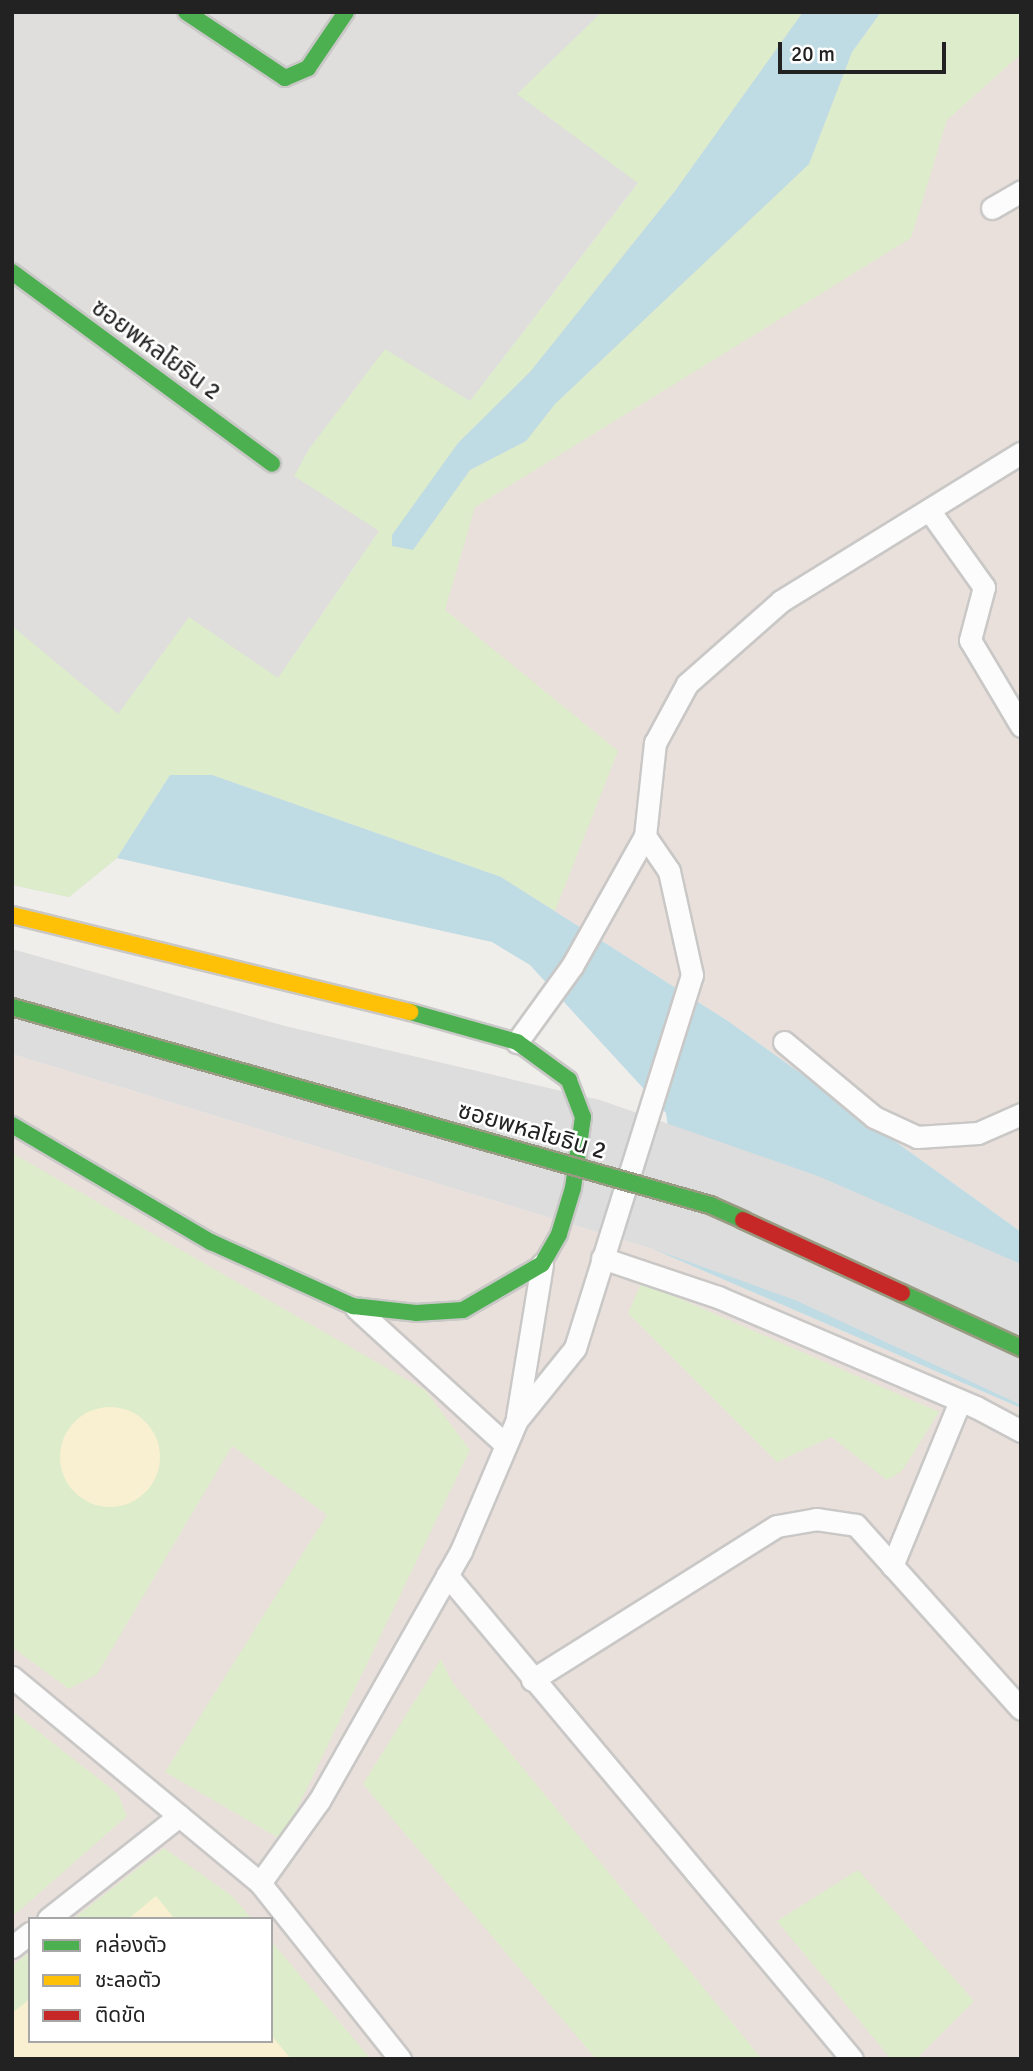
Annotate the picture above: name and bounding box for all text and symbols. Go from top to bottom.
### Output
scale bar [781,28,949,72]
text: 20 m [791,41,835,67]
street label: ซอยพหลโยธิน 2 [86,293,226,407]
street label: ซอยพหลโยธิน 2 [455,1096,609,1166]
legend [28,1917,273,2043]
text: คล่องตัว [95,1932,167,1958]
text: ชะลอตัว [95,1967,161,1993]
text: ติดขัด [95,2002,146,2028]

